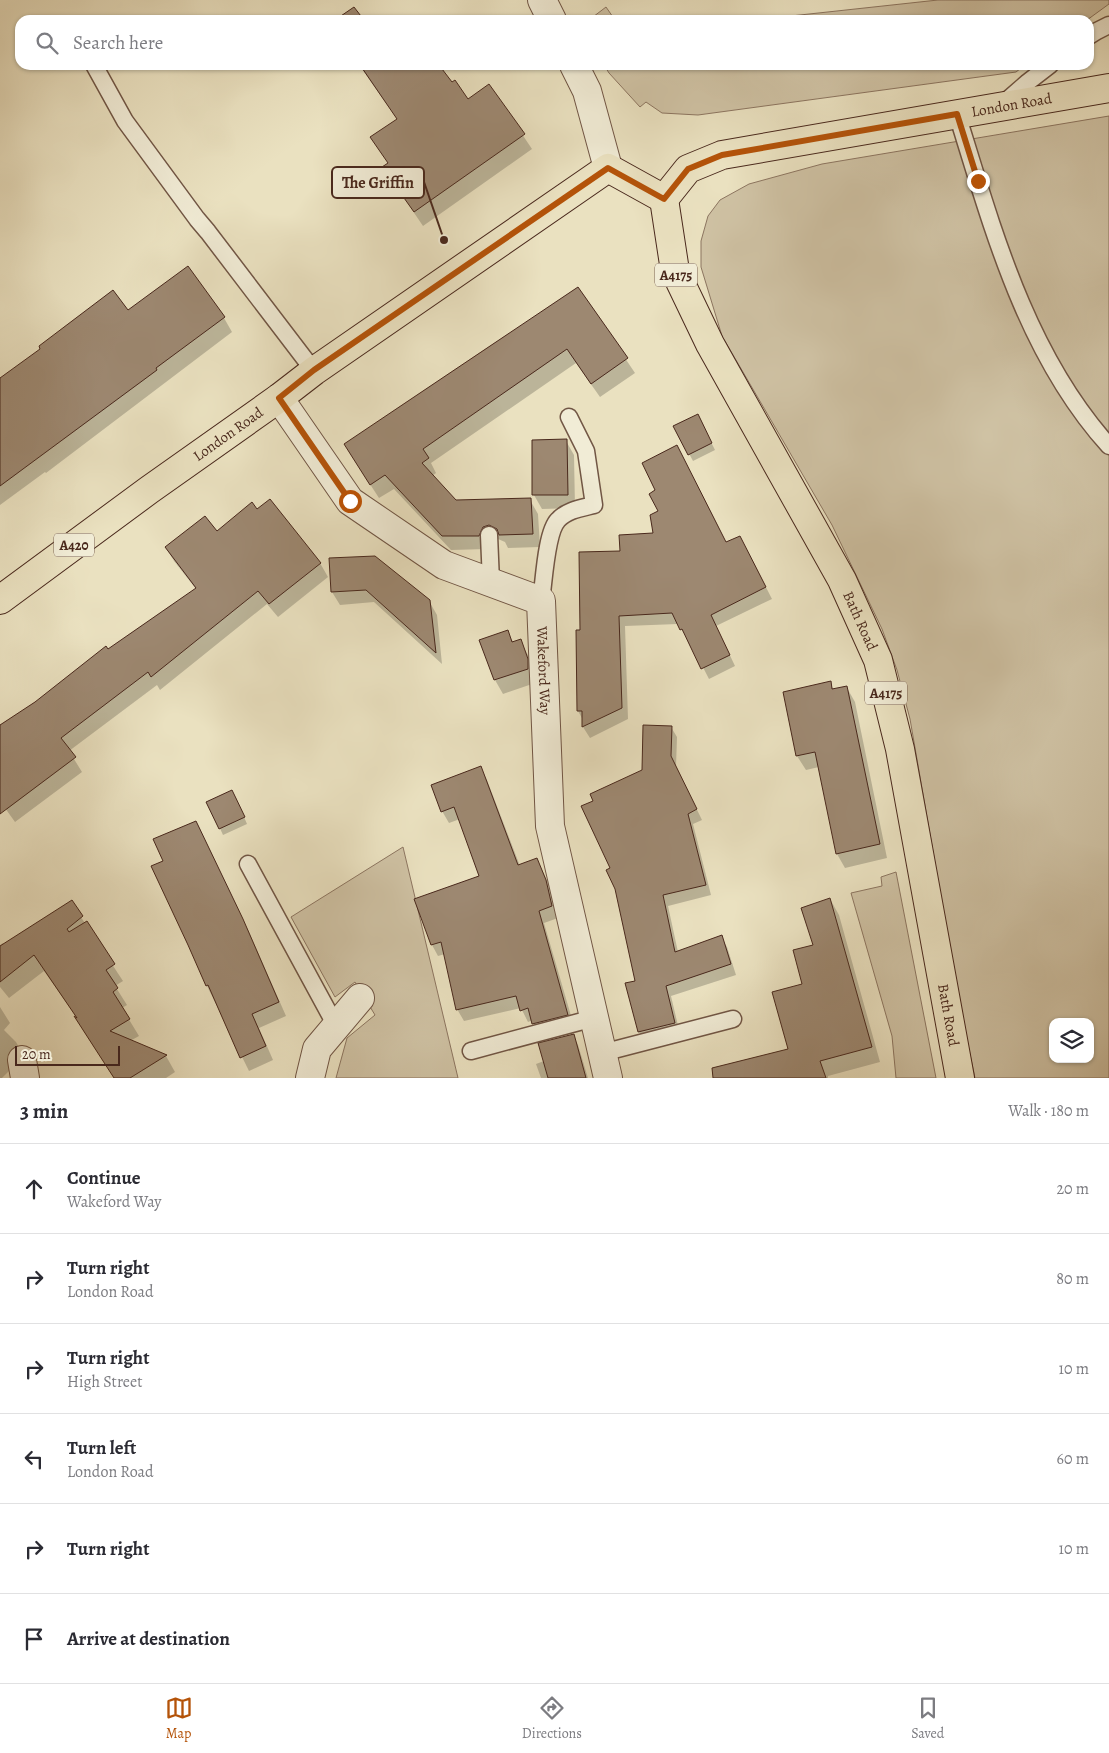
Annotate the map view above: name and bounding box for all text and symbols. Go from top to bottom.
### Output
search box [15,15,1094,70]
icon: search [33,29,61,57]
text: Search here [73,30,163,56]
street label: London Road [970,88,1054,122]
callout: The Griffin [332,167,424,198]
route end [967,170,990,193]
text: The Griffin [342,172,414,194]
road number: A4175 [655,264,697,286]
street label: London Road [189,402,268,466]
route start [339,490,362,513]
road number: A420 [54,534,94,556]
street label: Bath Road [838,588,883,655]
street label: Wakeford Way [532,625,556,716]
road number: A4175 [865,681,907,704]
street label: Bath Road [933,982,964,1049]
map controls [1049,1018,1094,1063]
button: layers [1049,1018,1094,1063]
scale bar [15,1043,120,1066]
text: 20 m [22,1045,51,1064]
text: 3 min [20,1097,68,1125]
text: Walk · 180 m [1008,1100,1089,1122]
text: Continue [67,1165,141,1191]
icon: ahead [20,1175,48,1203]
text: 20 m [1056,1178,1089,1200]
text: Wakeford Way [67,1191,162,1213]
text: Turn right [67,1255,149,1281]
icon: right [20,1265,48,1293]
text: 80 m [1056,1268,1089,1290]
text: London Road [67,1281,154,1303]
text: Turn right [67,1345,149,1371]
icon: right [20,1355,48,1383]
text: 10 m [1059,1358,1089,1380]
text: High Street [67,1371,143,1393]
text: Turn left [67,1435,136,1461]
icon: left [20,1445,48,1473]
text: 60 m [1057,1448,1089,1470]
text: London Road [67,1461,154,1483]
icon: right [20,1535,48,1563]
text: Turn right [67,1536,149,1562]
text: 10 m [1059,1538,1089,1560]
icon: arrive [20,1625,48,1653]
text: Arrive at destination [67,1626,230,1652]
tab: Map [165,1694,193,1743]
tab: Directions [522,1694,582,1743]
tab: Saved [911,1694,944,1743]

